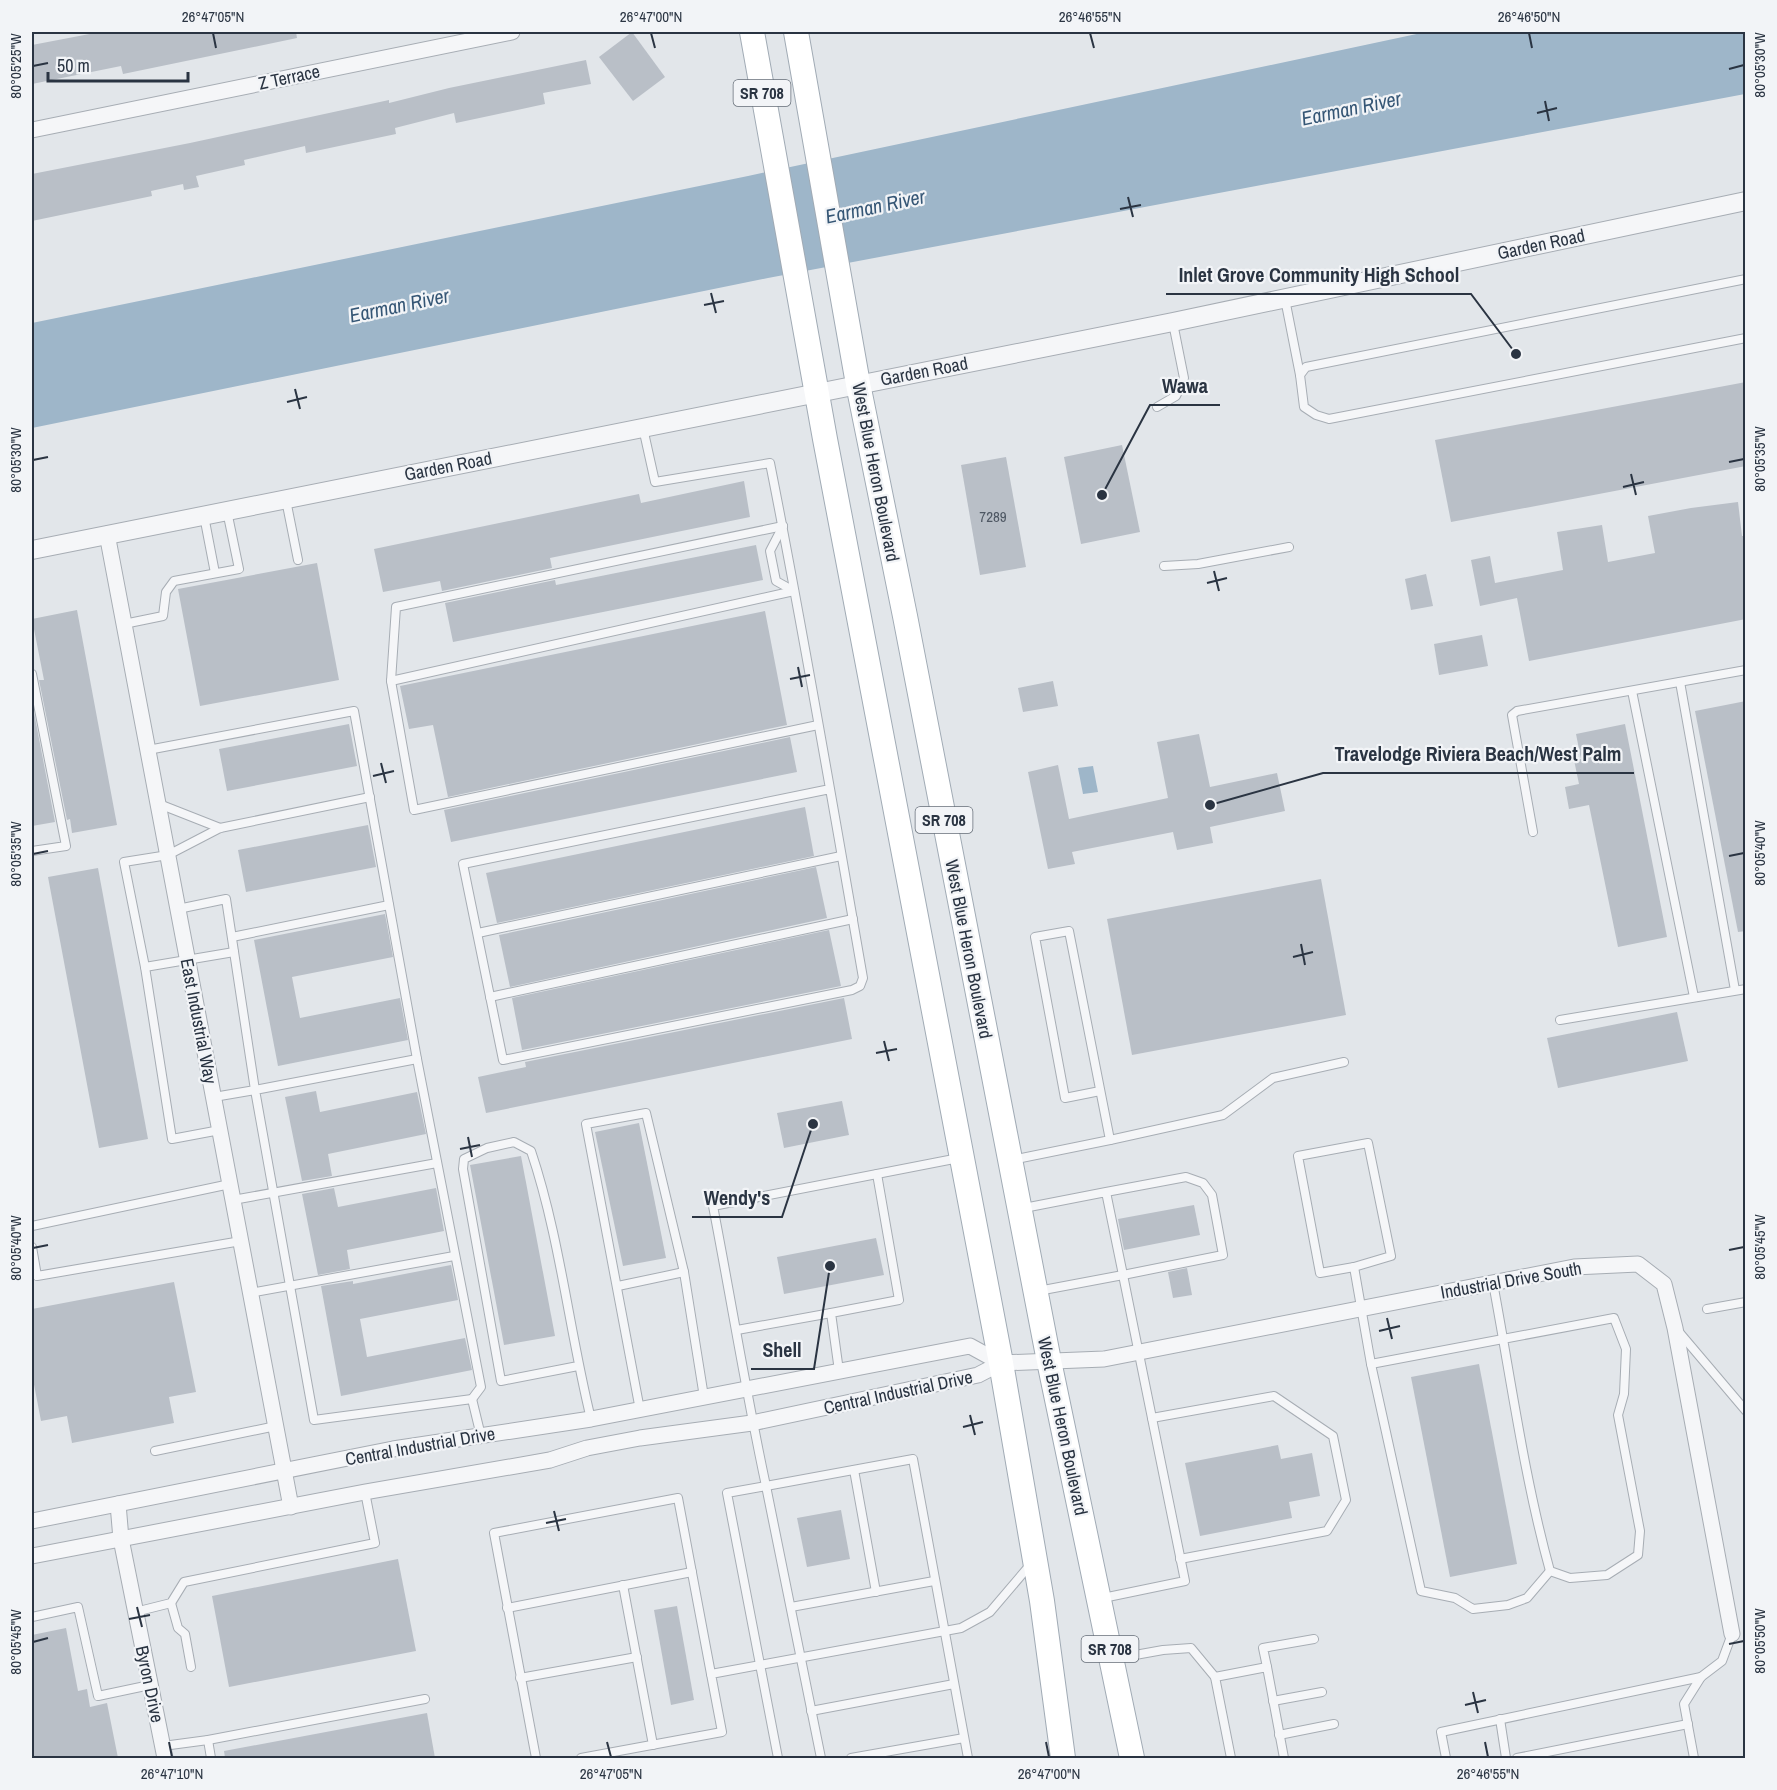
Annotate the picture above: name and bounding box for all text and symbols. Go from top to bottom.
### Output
text: 26°47'05"N [182,6,244,27]
text: 26°47'00"N [620,6,682,27]
text: 26°46'55"N [1059,6,1121,27]
text: 26°46'50"N [1498,6,1560,27]
text: 80°05'30"W [1749,32,1770,98]
text: 80°05'25"W [5,33,26,99]
scale bar [48,45,188,83]
text: 50 m [57,53,90,78]
street label: Z Terrace [256,58,322,96]
road number: SR 708 [734,80,790,106]
water label: Earman River [1299,84,1404,132]
water label: Earman River [823,182,928,230]
street label: Garden Road [1495,223,1587,265]
callout: Inlet Grove Community High School [1166,256,1471,294]
text: Inlet Grove Community High School [1179,261,1459,288]
water label: Earman River [347,281,452,329]
street label: Garden Road [878,350,970,392]
callout: Wawa [1150,367,1220,405]
text: Wawa [1162,372,1208,399]
street label: West Blue Heron Boulevard [846,380,906,564]
text: 80°05'35"W [1749,426,1770,492]
text: 80°05'30"W [5,427,26,493]
street label: Garden Road [402,445,494,487]
house number: 7289 [979,506,1007,527]
callout: Travelodge Riviera Beach/West Palm [1323,735,1634,773]
text: Travelodge Riviera Beach/West Palm [1335,740,1621,767]
road number: SR 708 [916,807,972,833]
text: 80°05'40"W [1749,820,1770,886]
text: 80°05'35"W [5,821,26,887]
street label: West Blue Heron Boulevard [939,857,999,1041]
street label: East Industrial Way [175,956,224,1087]
callout: Wendy's [692,1179,782,1217]
text: Wendy's [704,1184,770,1211]
text: 80°05'45"W [1749,1214,1770,1280]
text: 80°05'40"W [5,1215,26,1281]
street label: Industrial Drive South [1439,1255,1583,1305]
callout: Shell [751,1331,814,1369]
street label: West Blue Heron Boulevard [1032,1334,1094,1518]
text: Shell [762,1336,802,1363]
street label: Central Industrial Drive [821,1364,975,1420]
street label: Central Industrial Drive [343,1421,497,1471]
text: 80°05'50"W [1749,1608,1770,1674]
text: 80°05'45"W [5,1609,26,1675]
road number: SR 708 [1082,1636,1138,1662]
street label: Byron Drive [130,1643,170,1725]
text: 26°47'10"N [141,1763,203,1784]
text: 26°47'05"N [580,1763,642,1784]
text: 26°47'00"N [1018,1763,1080,1784]
text: 26°46'55"N [1457,1763,1519,1784]

